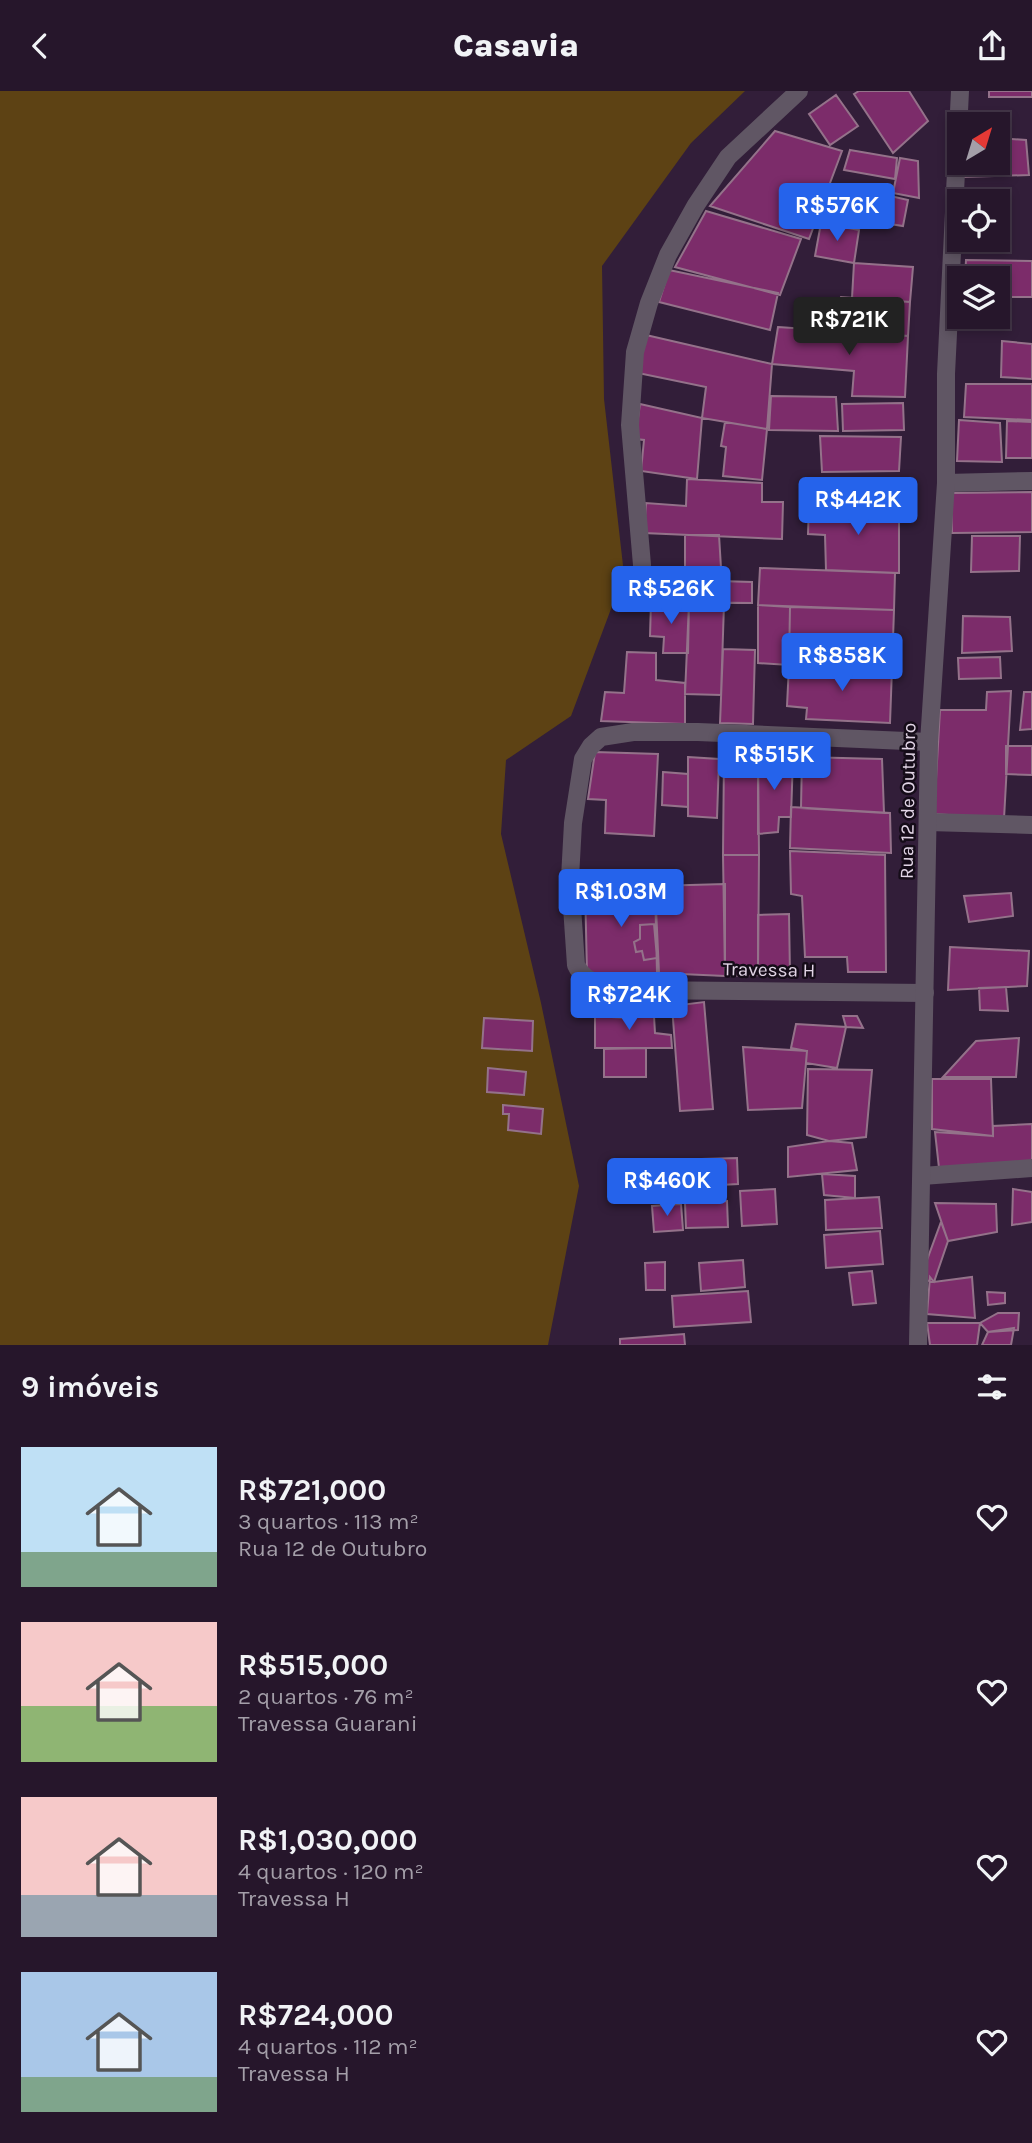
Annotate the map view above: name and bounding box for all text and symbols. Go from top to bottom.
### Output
icon: back [21,27,59,65]
text: Casavia [453,27,579,64]
icon: share [973,27,1011,65]
north arrow [947,112,1010,175]
map controls [947,112,1010,329]
pin: R$576K [780,183,894,243]
button: locate [947,189,1010,252]
text: R$576K [795,192,879,219]
button: layers [947,266,1010,329]
pin: R$721K [792,297,906,357]
text: R$721K [809,306,889,333]
pin: R$442K [801,477,915,537]
text: R$442K [815,486,901,513]
pin: R$526K [614,567,728,626]
text: R$526K [628,575,714,602]
pin: R$858K [785,633,899,693]
text: R$858K [798,642,886,669]
street label: Rua 12 de Outubro [896,723,920,879]
pin: R$515K [717,733,831,792]
text: R$515K [734,741,814,768]
pin: R$1.03M [556,869,686,929]
text: R$1.03M [575,878,667,905]
street label: Travessa H [723,958,815,982]
pin: R$724K [572,972,686,1032]
text: R$724K [587,981,671,1008]
pin: R$460K [610,1159,724,1218]
text: R$460K [623,1167,711,1194]
icon: filters [973,1368,1011,1406]
text: 9 imóveis [21,1369,159,1405]
text: R$721,000 [238,1472,386,1508]
icon: home [77,1475,161,1559]
icon: heart [973,1498,1011,1536]
text: 3 quartos · 113 m² [238,1508,419,1535]
text: Rua 12 de Outubro [238,1535,427,1562]
text: R$515,000 [238,1647,388,1683]
icon: home [77,1650,161,1734]
icon: heart [973,1673,1011,1711]
text: 2 quartos · 76 m² [238,1683,414,1710]
text: Travessa Guarani [238,1710,418,1737]
text: R$1,030,000 [238,1822,417,1858]
icon: home [77,1825,161,1909]
icon: heart [973,1848,1011,1886]
text: 4 quartos · 120 m² [238,1858,424,1885]
text: Travessa H [238,1885,350,1912]
text: R$724,000 [238,1997,393,2033]
icon: home [77,2000,161,2084]
icon: heart [973,2023,1011,2061]
text: 4 quartos · 112 m² [238,2033,418,2060]
text: Travessa H [238,2060,350,2087]

